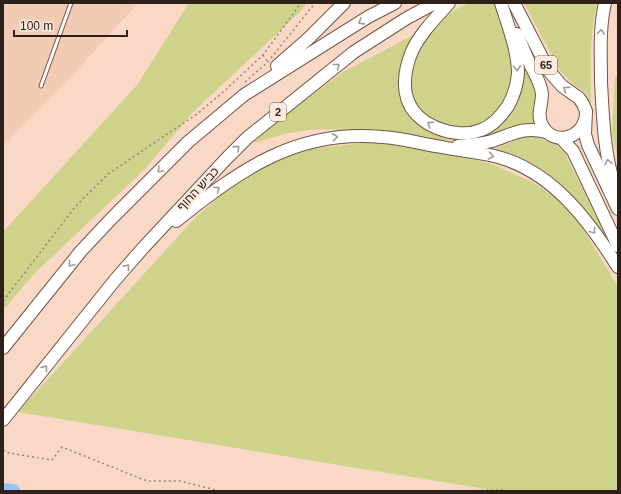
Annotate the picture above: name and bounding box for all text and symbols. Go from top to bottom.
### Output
scale bar [14,12,127,38]
one-way arrow [358,17,365,24]
text: 100 m [20,19,53,33]
one-way arrow [597,29,605,35]
road number: 65 [535,56,557,74]
one-way arrow [332,63,339,70]
one-way arrow [513,65,522,71]
one-way arrow [563,87,570,94]
road number: 2 [270,103,286,121]
one-way arrow [427,121,434,128]
one-way arrow [332,133,338,142]
one-way arrow [232,146,240,153]
one-way arrow [488,151,494,160]
one-way arrow [604,158,612,165]
street label: כביש החוף [174,164,222,214]
one-way arrow [157,165,165,173]
one-way arrow [213,186,220,194]
one-way arrow [589,226,596,233]
one-way arrow [68,260,75,267]
one-way arrow [122,264,129,271]
one-way arrow [40,365,47,372]

